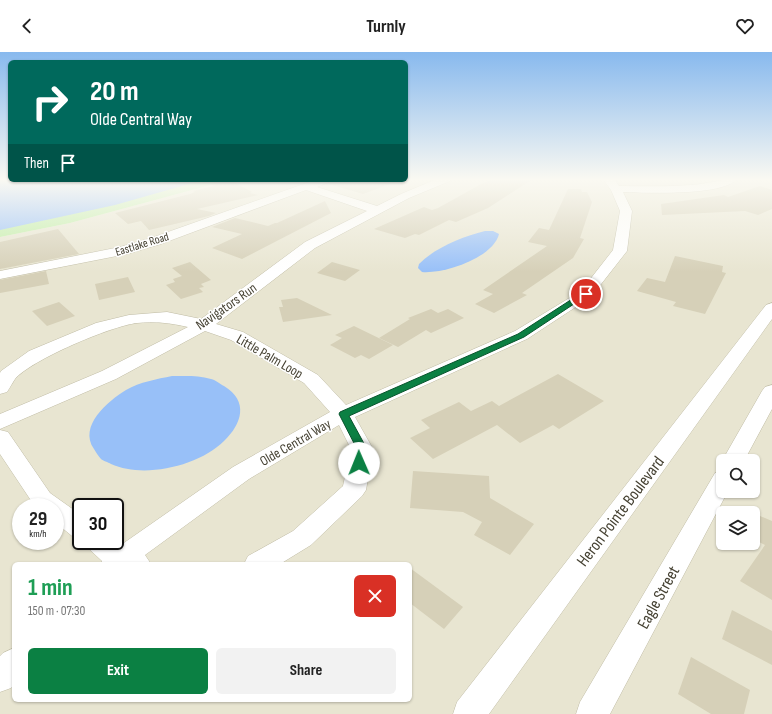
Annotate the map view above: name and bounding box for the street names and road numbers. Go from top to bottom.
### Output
street label: Eastlake Road [113,229,171,260]
street label: Navigators Run [192,279,260,334]
street label: Little Palm Loop [233,331,306,382]
street label: Olde Central Way [257,415,334,470]
street label: Heron Pointe Boulevard [573,453,669,571]
street label: Eagle Street [633,563,684,632]

